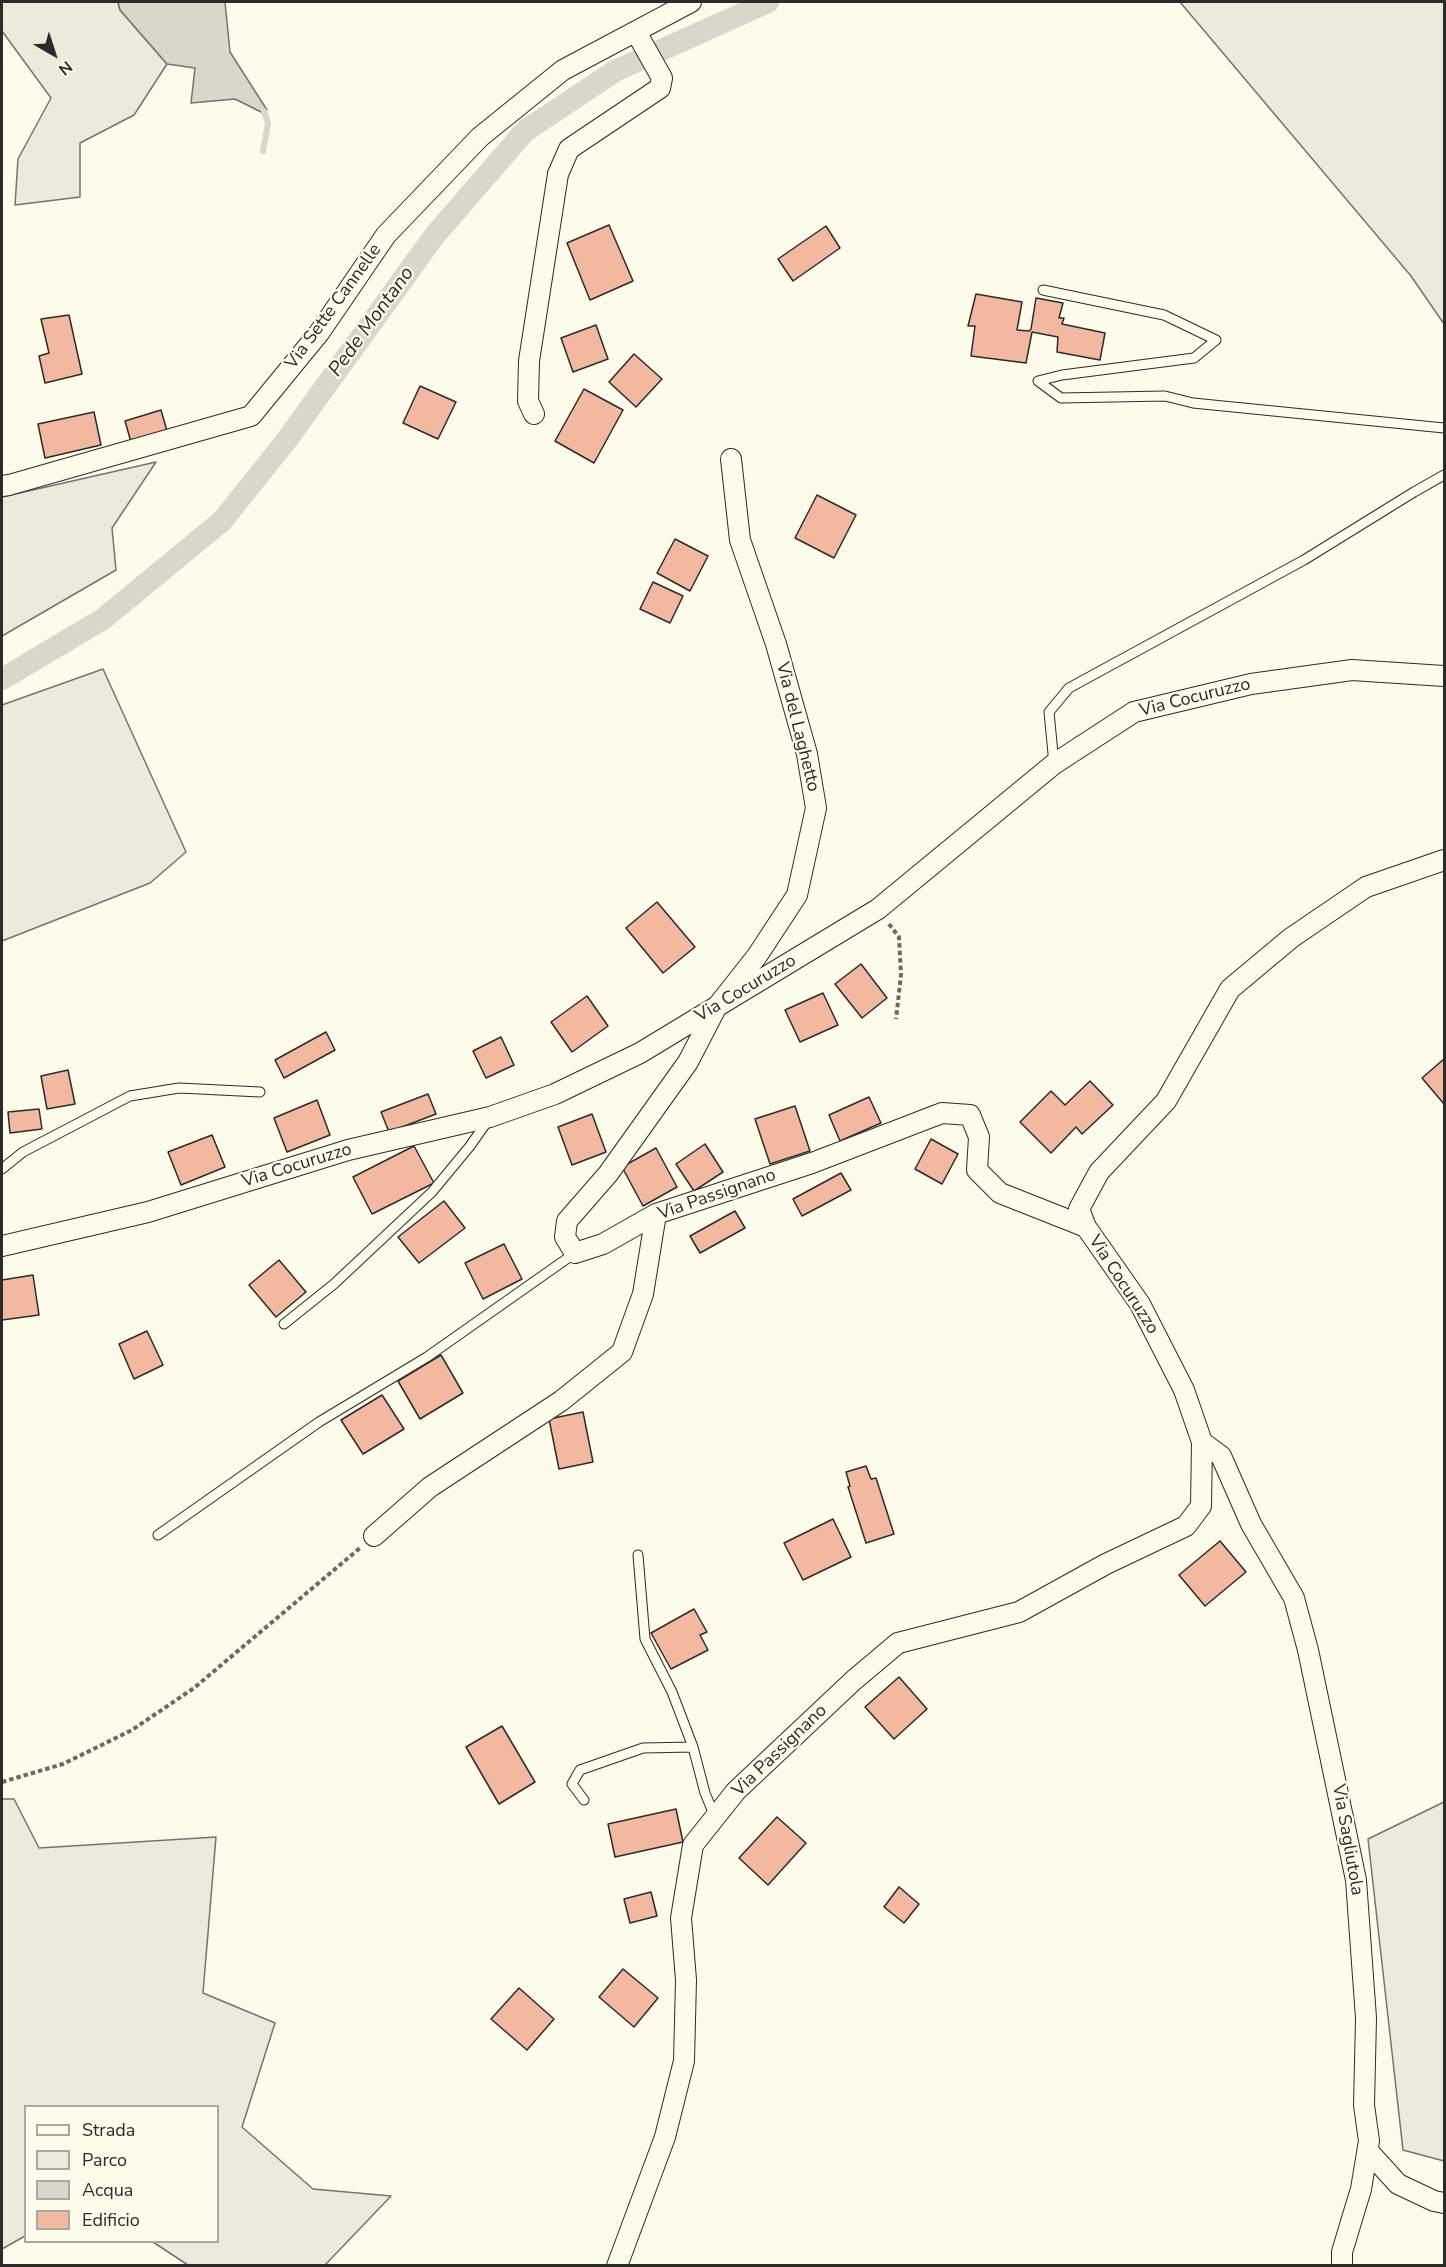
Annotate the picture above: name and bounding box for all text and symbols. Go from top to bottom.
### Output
north arrow [24,24,84,84]
text: N [54,56,77,80]
street label: Via Sette Cannelle [281,240,387,374]
water label: Pede Montano [324,262,420,382]
street label: Via del Laghetto [770,660,824,794]
street label: Via Cocuruzzo [1137,674,1253,722]
street label: Via Cocuruzzo [692,950,800,1028]
street label: Via Cocuruzzo [239,1139,355,1193]
street label: Via Passignano [655,1165,779,1225]
street label: Via Cocuruzzo [1083,1231,1163,1339]
street label: Via Passignano [728,1700,832,1802]
street label: Via Sagliutola [1327,1783,1367,1897]
legend [24,2105,219,2243]
text: Strada [82,2118,135,2142]
text: Parco [82,2148,127,2172]
text: Acqua [82,2178,133,2202]
text: Edificio [82,2208,140,2232]

